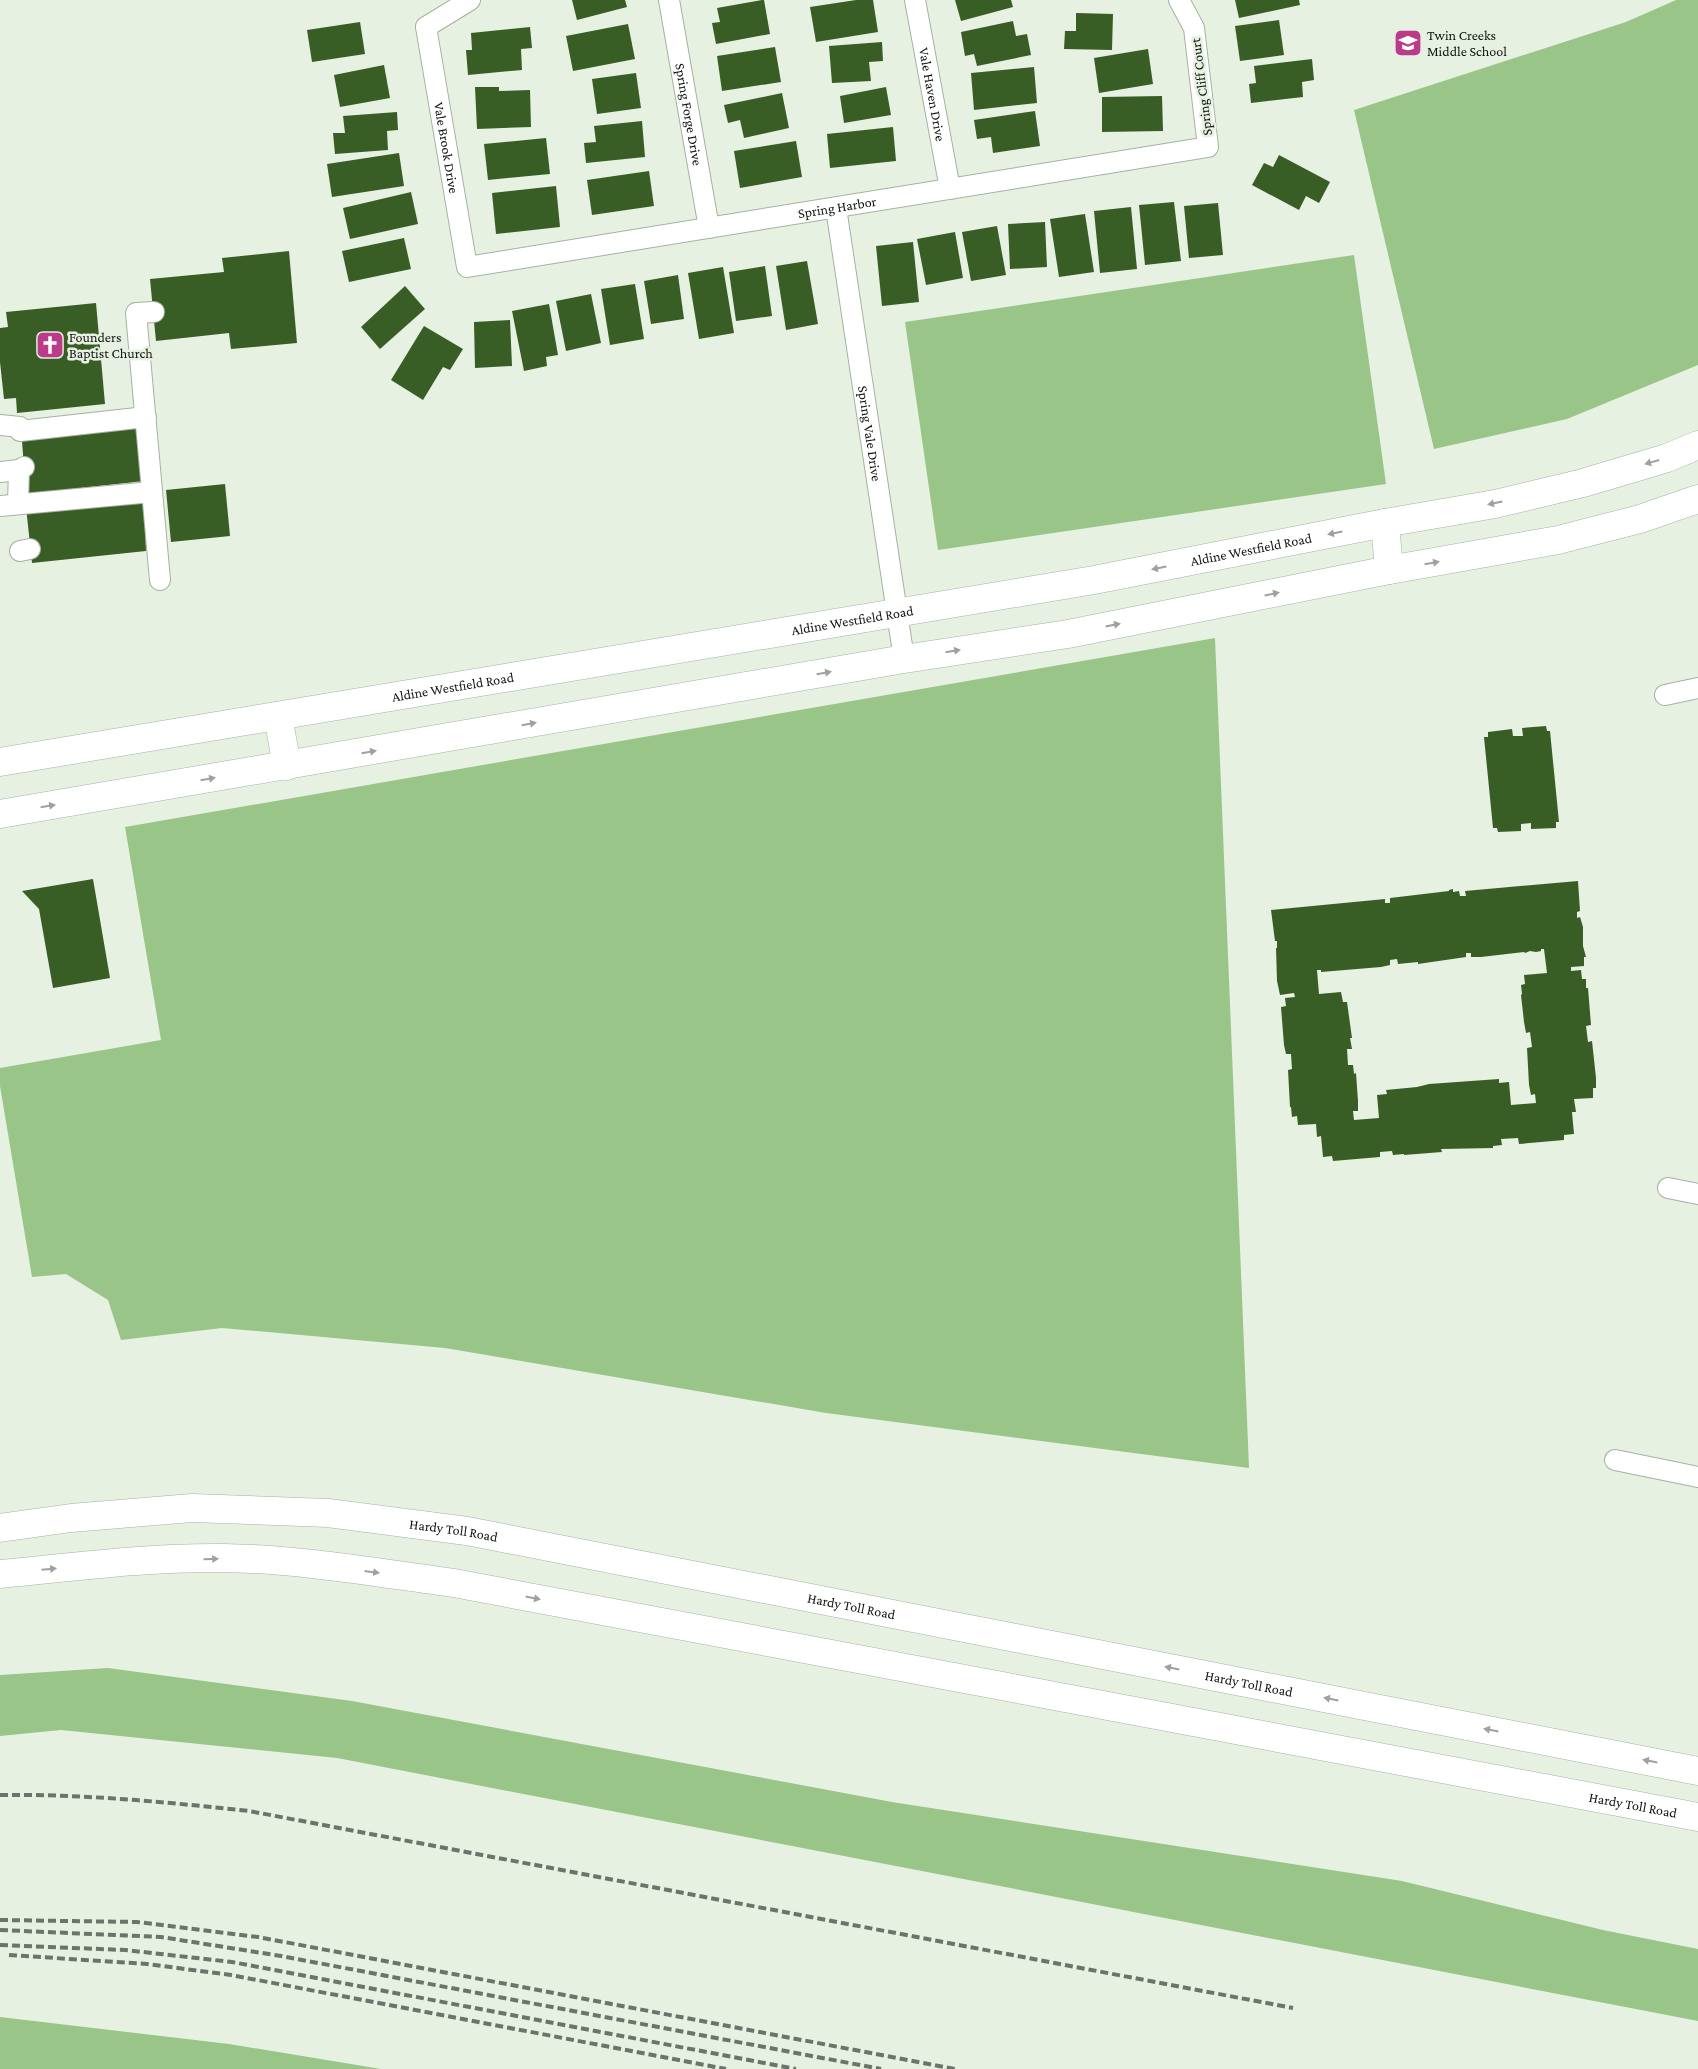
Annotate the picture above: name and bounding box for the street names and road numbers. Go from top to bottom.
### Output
street label: Spring Cliff Court [1187,37,1215,137]
street label: Vale Haven Drive [916,46,949,143]
street label: Spring Forge Drive [672,62,706,167]
street label: Vale Brook Drive [431,101,462,194]
street label: Spring Harbor [797,193,877,221]
street label: Spring Vale Drive [855,385,885,482]
street label: Aldine Westfield Road [1189,529,1314,569]
street label: Aldine Westfield Road [790,602,915,638]
street label: Aldine Westfield Road [391,669,516,705]
street label: Hardy Toll Road [408,1516,500,1545]
street label: Hardy Toll Road [806,1590,897,1622]
street label: Hardy Toll Road [1204,1667,1295,1700]
street label: Hardy Toll Road [1588,1789,1679,1821]

